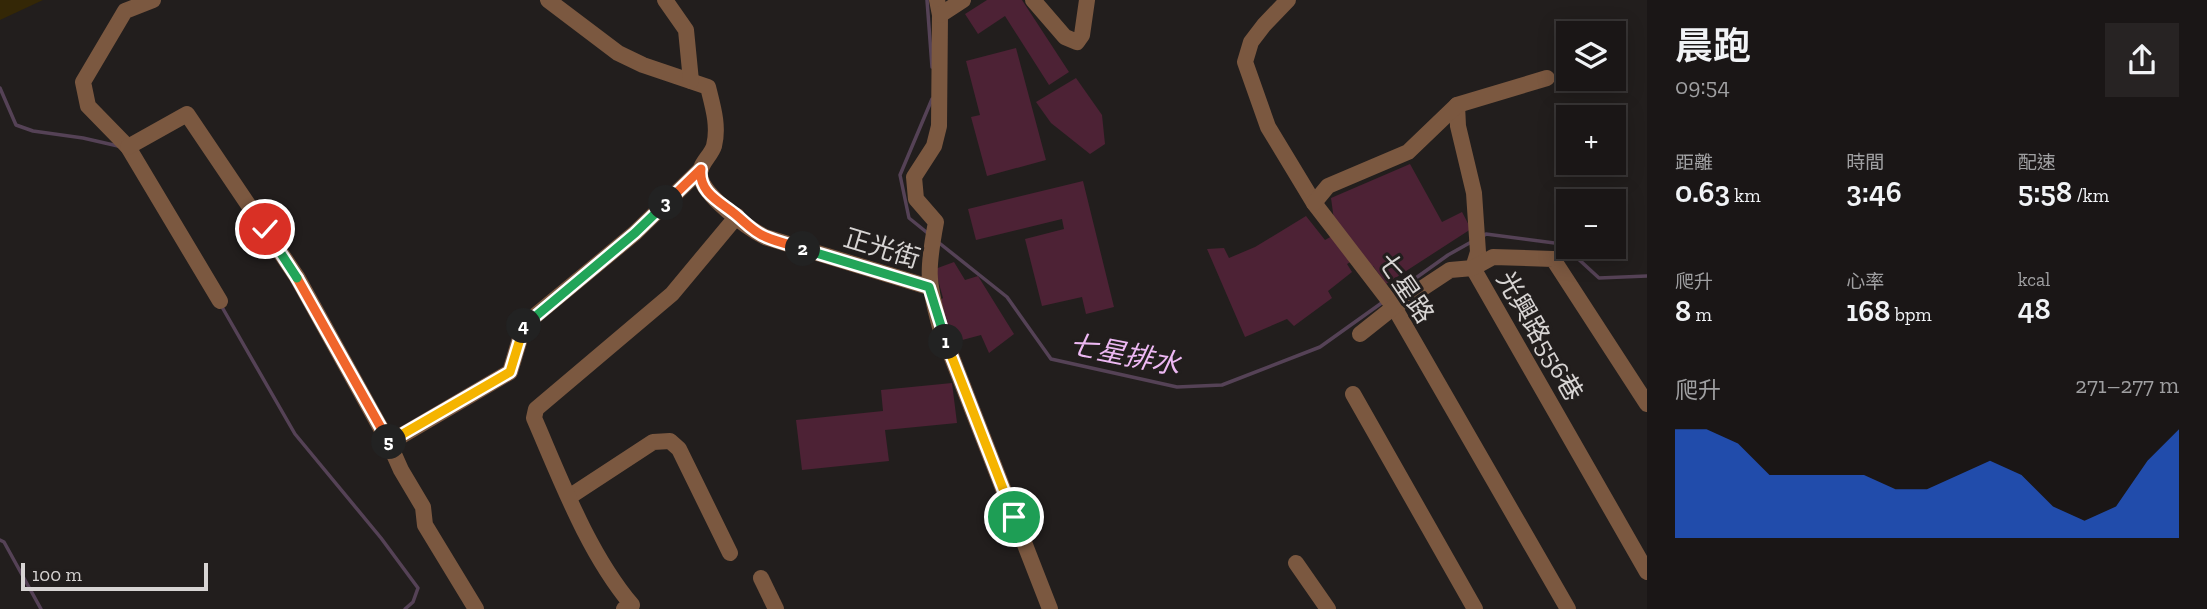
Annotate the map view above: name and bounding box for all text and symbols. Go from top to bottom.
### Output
map controls [1556,21,1626,259]
button: layers [1556,21,1626,91]
text: 晨跑 [1675,23,1751,69]
button: share [2105,23,2179,97]
text: 09:54 [1675,72,1730,100]
button: + [1556,105,1626,175]
text: 距離 [1675,151,1713,174]
text: 時間 [1846,151,1884,174]
text: 配速 [2018,151,2056,174]
text: 0.63 [1675,174,1730,210]
text: 3:46 [1846,174,1902,210]
text: 5:58 [2018,174,2072,210]
text: km [1730,184,1761,207]
text: /km [2072,184,2109,207]
pin: 3 [648,186,684,220]
button: − [1556,189,1626,259]
text: 3 [660,191,671,214]
pin [235,199,295,259]
icon: check [246,210,284,248]
street label: 正光街 [840,221,924,275]
pin: 2 [786,232,820,266]
text: 2 [797,237,808,260]
street label: 七星路 [1371,247,1441,329]
street label: 光興路556巷 [1490,265,1590,407]
text: kcal [2018,268,2050,291]
text: 爬升 [1675,270,1713,293]
text: 心率 [1846,270,1884,293]
text: 48 [2018,291,2051,327]
text: 8 [1675,293,1691,329]
text: 168 [1846,293,1890,329]
text: m [1691,303,1712,326]
text: bpm [1890,303,1932,326]
pin: 4 [506,308,542,344]
text: 4 [518,314,529,337]
pin: 1 [928,324,964,360]
water label: 七星排水 [1067,328,1185,382]
text: 1 [942,330,949,353]
text: 271–277 m [2075,371,2179,399]
text: 爬升 [1675,376,1721,404]
pin: 5 [372,424,406,460]
text: 5 [384,430,393,453]
pin [984,487,1044,547]
icon: arrive [995,498,1033,536]
scale bar [21,560,208,592]
text: 100 m [32,563,82,586]

